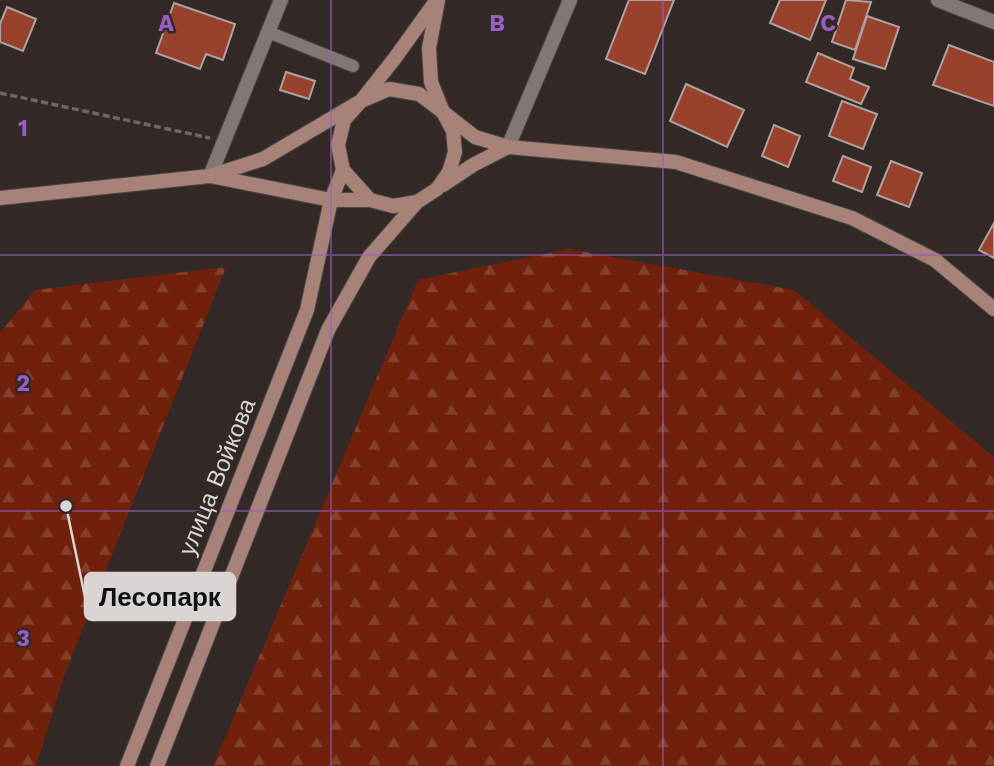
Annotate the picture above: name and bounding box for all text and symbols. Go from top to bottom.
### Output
text: A [158,10,174,37]
text: B [489,10,505,37]
text: C [820,10,836,37]
text: 1 [18,115,28,142]
text: 2 [16,370,30,397]
street label: улица Войкова [173,394,261,560]
callout: Лесопарк [85,573,235,620]
text: Лесопарк [99,582,222,612]
text: 3 [16,625,30,652]

